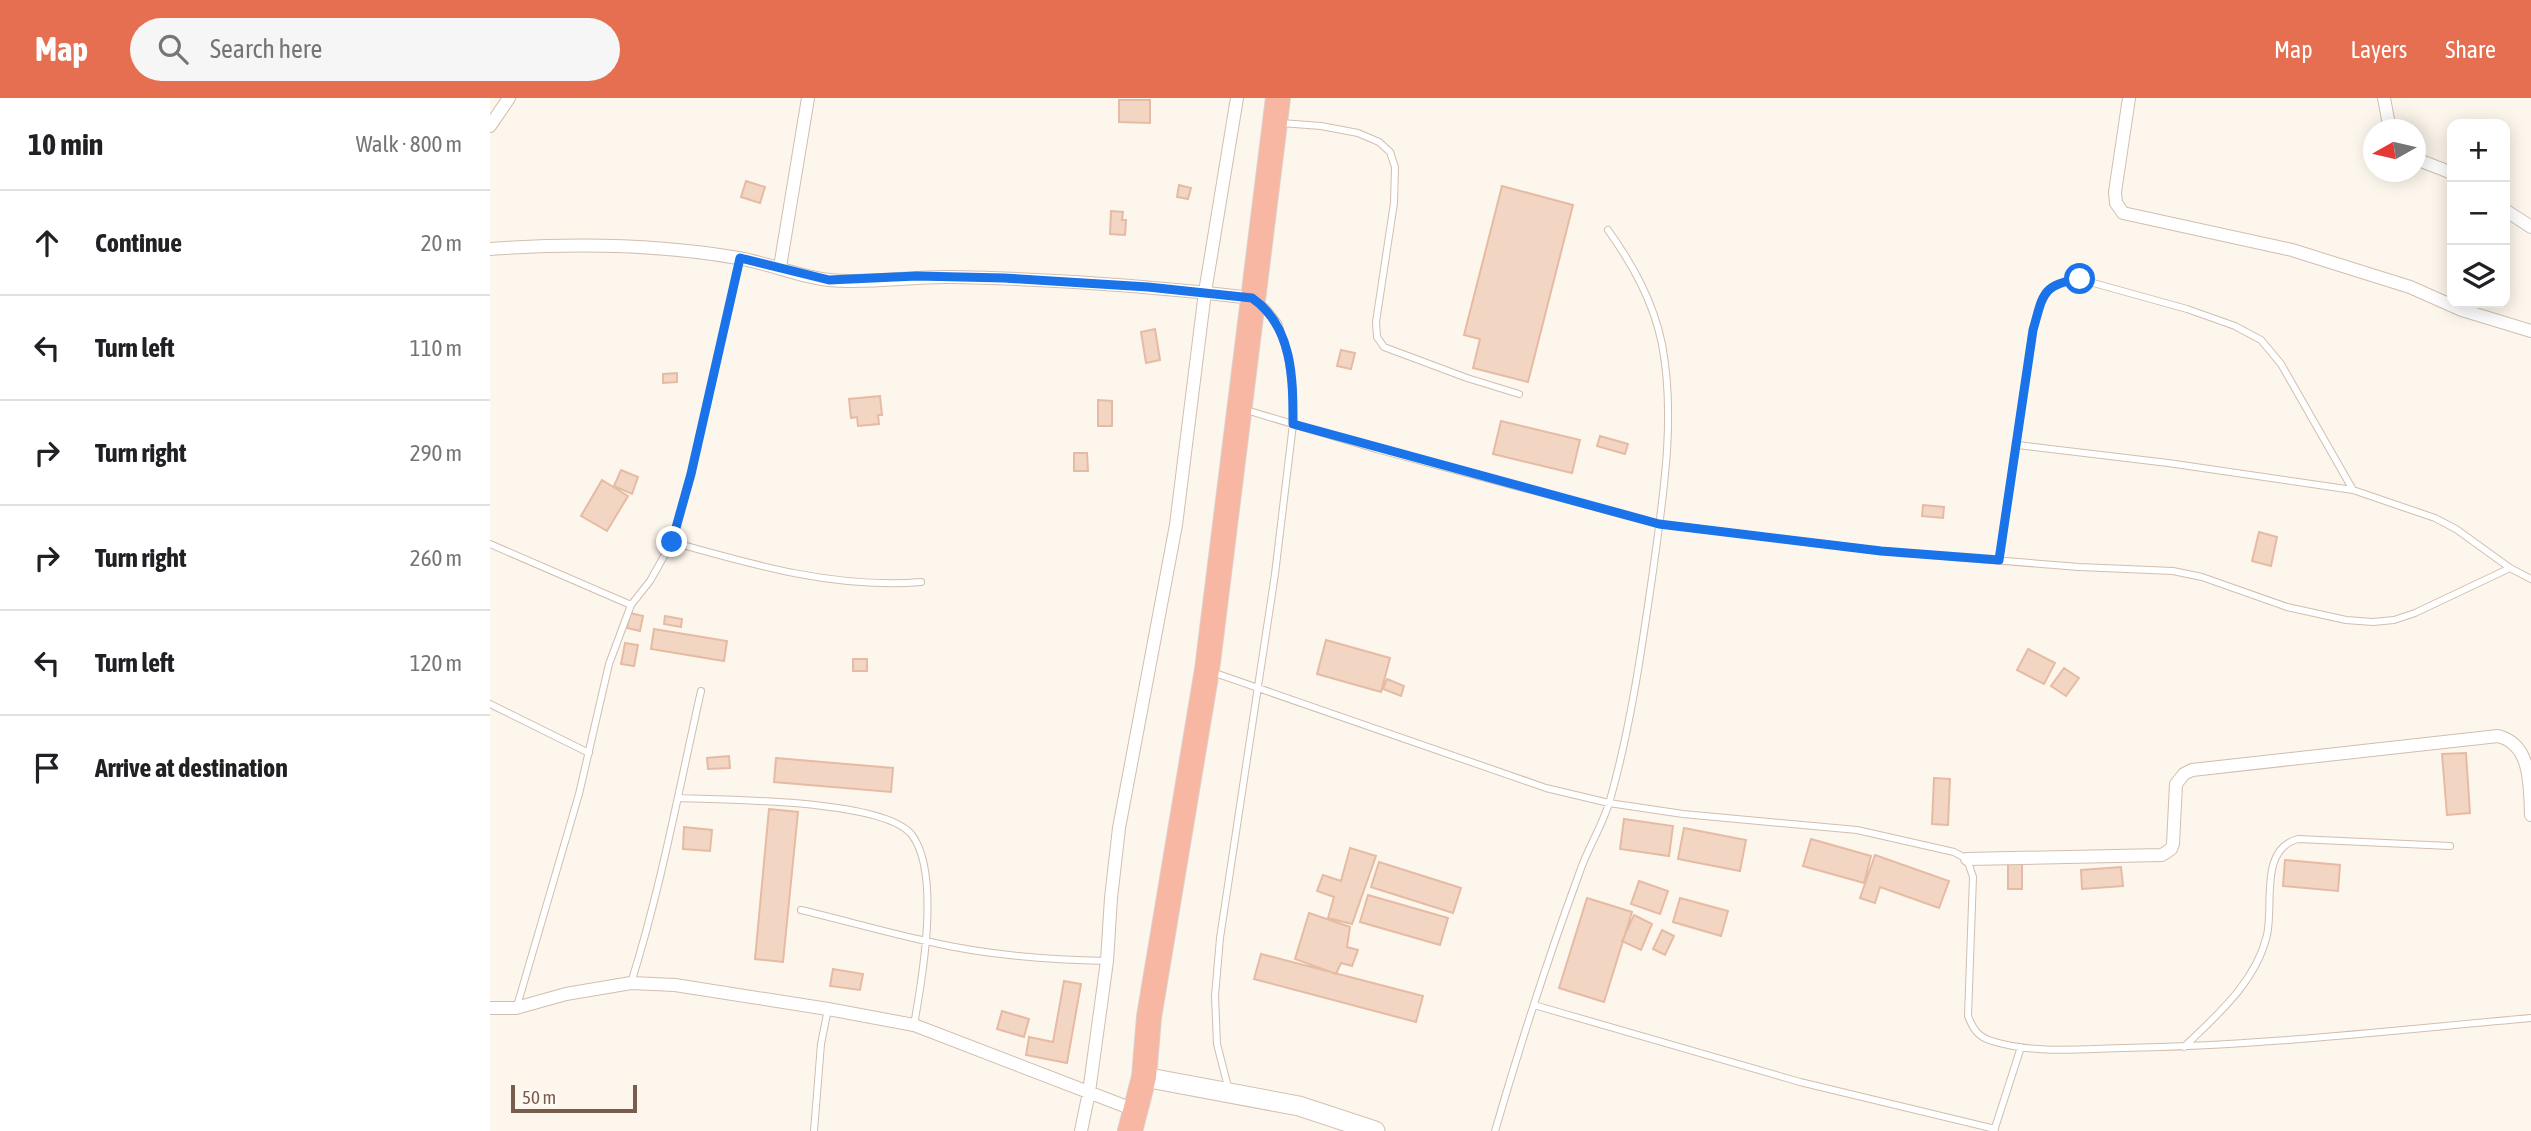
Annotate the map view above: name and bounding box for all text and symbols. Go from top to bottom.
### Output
search box [130,18,620,81]
text: Map [35,30,88,68]
icon: search [154,30,192,68]
text: Search here [210,34,322,64]
text: Map [2274,36,2313,63]
text: Layers [2351,36,2407,63]
text: Share [2445,36,2496,63]
north arrow [2363,119,2426,182]
map controls [2447,119,2510,308]
button: + [2447,119,2510,182]
text: 10 min [28,127,103,161]
text: Walk · 800 m [356,131,462,157]
button: − [2447,182,2510,245]
icon: ahead [28,224,66,262]
text: Continue [95,228,182,258]
text: 20 m [421,230,462,256]
button: layers [2447,245,2510,308]
route start [2064,263,2095,294]
icon: left [28,329,66,367]
text: Turn left [95,333,175,363]
text: 110 m [410,335,462,361]
icon: right [28,434,66,472]
text: Turn right [95,438,186,468]
text: 290 m [410,440,462,466]
route end [656,526,687,557]
icon: right [28,539,66,577]
text: Turn right [95,543,186,573]
text: 260 m [410,545,462,571]
icon: left [28,644,66,682]
text: Turn left [95,648,175,678]
text: 120 m [410,650,462,676]
icon: arrive [28,749,66,787]
text: Arrive at destination [95,753,288,783]
scale bar [511,1082,637,1114]
text: 50 m [522,1086,556,1108]

